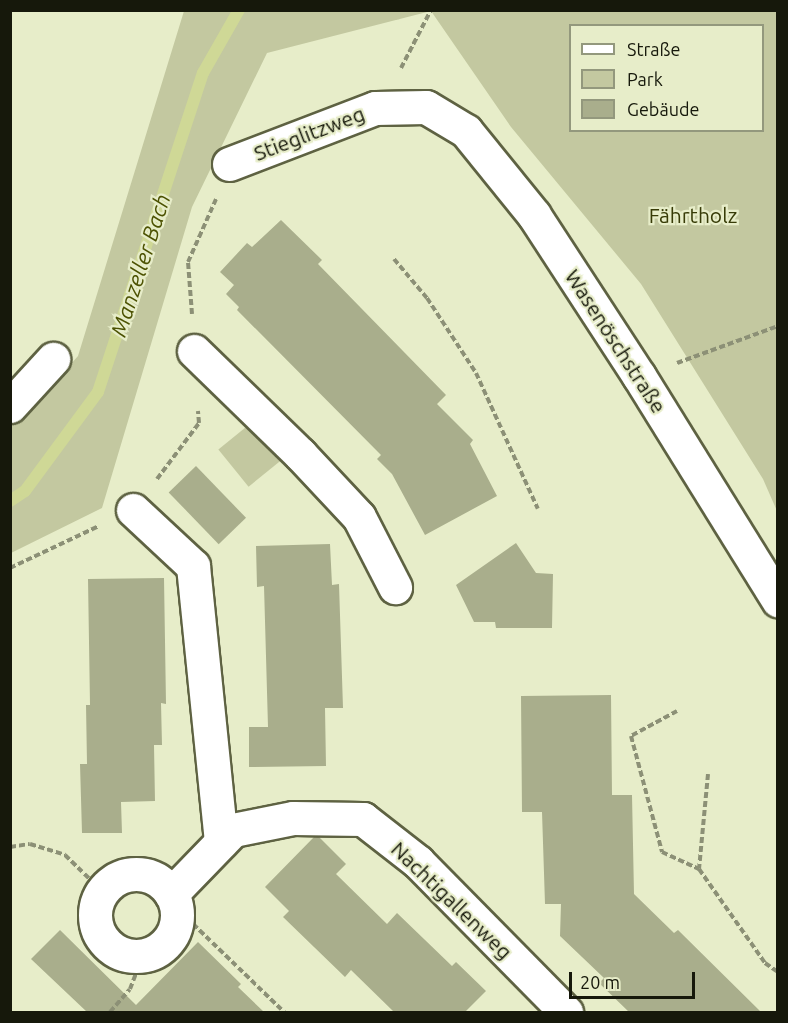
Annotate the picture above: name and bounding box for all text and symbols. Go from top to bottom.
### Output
legend [569,24,764,132]
text: Straße [627,39,680,59]
text: Park [627,69,663,89]
text: Gebäude [627,99,699,119]
street label: Stieglitzweg [250,100,368,166]
water label: Manzeller Bach [105,190,175,340]
park label: Fährtholz [649,202,737,228]
street label: Wasenöschstraße [560,265,672,417]
street label: Nachtigallenweg [386,836,518,964]
scale bar [572,960,698,998]
text: 20 m [580,972,620,992]

